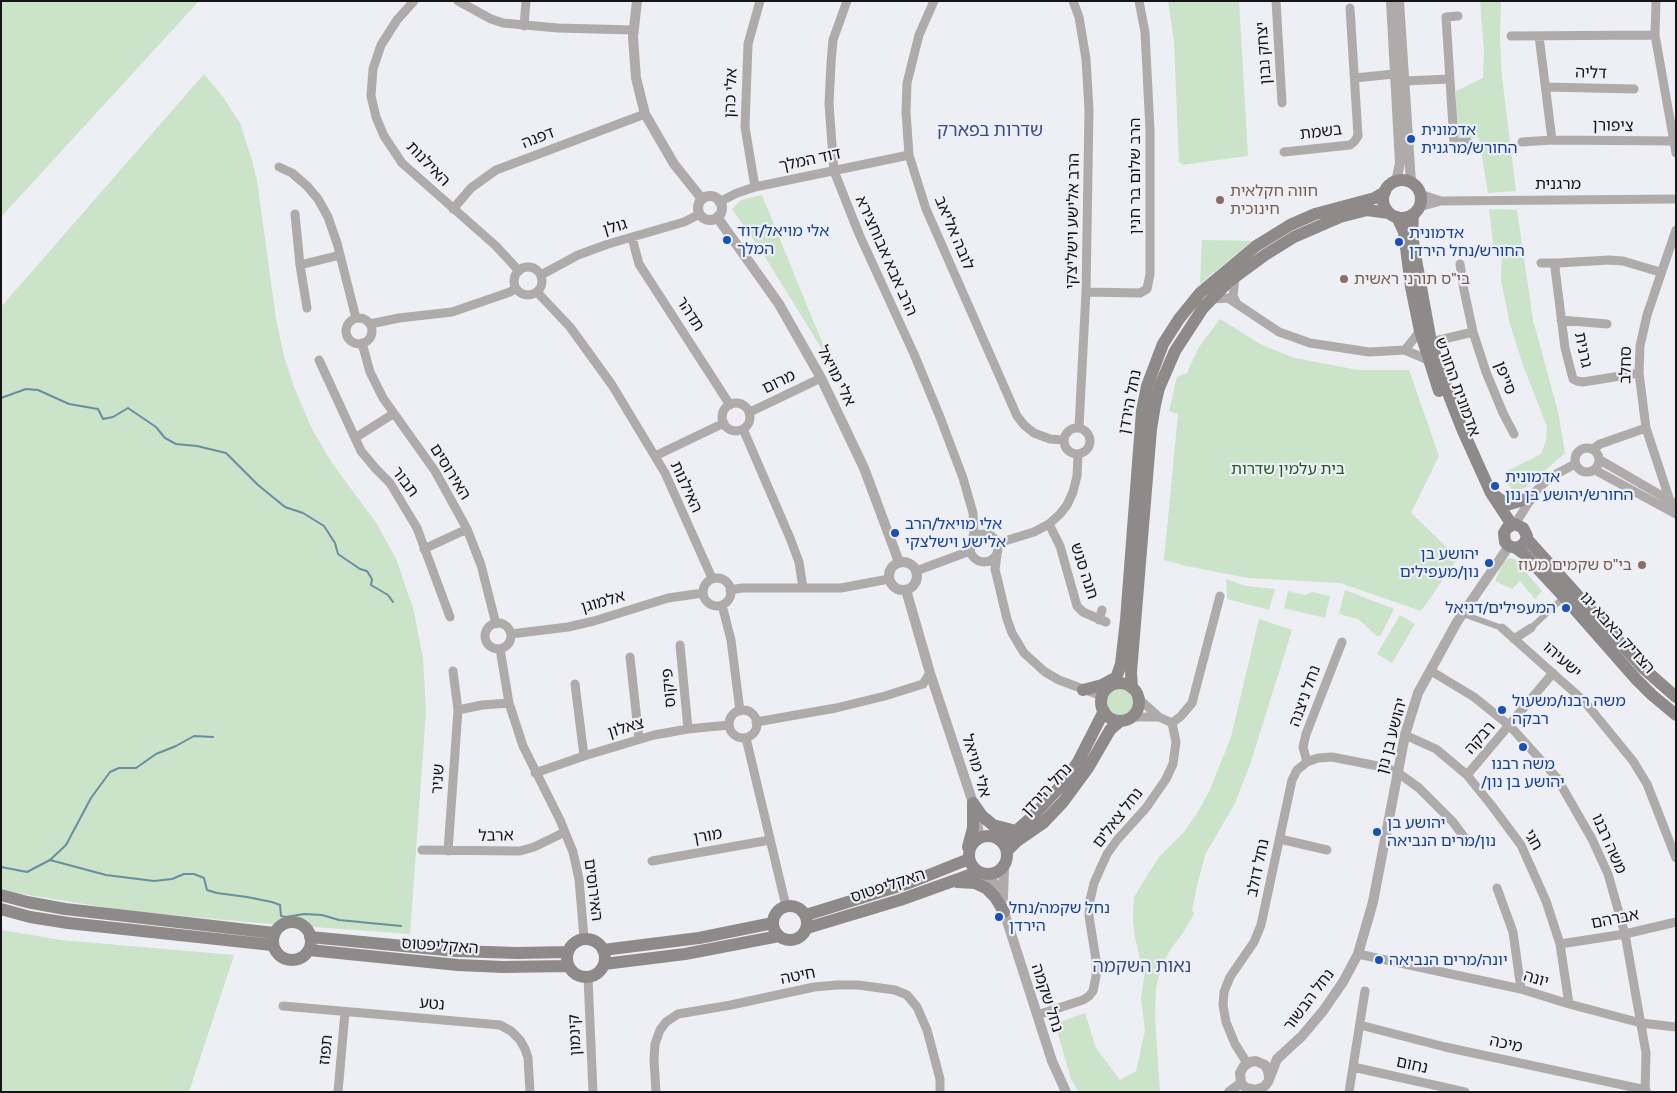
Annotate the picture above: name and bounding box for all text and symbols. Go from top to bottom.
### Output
street label: יצחק נבון [1252,21,1276,85]
street label: דליה [1575,63,1607,83]
street label: אלי כהן [721,68,741,118]
street label: ציפורן [1592,116,1634,136]
street label: הרב שלום בר חנין [1125,118,1145,234]
district label: שדרות בפארק [937,120,1043,142]
street label: בשמת [1299,120,1343,144]
place label: אדמונית החורש/מרגנית [1421,120,1518,158]
street label: דפנה [519,123,557,153]
marker: אדמונית החורש/מרגנית [1405,133,1417,145]
street label: האילנות [402,138,454,190]
street label: דוד המלך [777,144,843,176]
street label: הרב אלישע וישליצקי [1062,153,1084,289]
street label: מרגנית [1535,174,1581,194]
place label: חווה חקלאית חינוכית [1230,181,1318,219]
street label: הרב אבא אבוחצירא [851,193,921,319]
street label: לובה אליאב [930,193,978,273]
marker: חווה חקלאית חינוכית [1214,194,1226,206]
street label: גולן [601,214,629,240]
place label: אלי מויאל/דוד המלך [737,221,829,259]
place label: אדמונית החורש/נחל הירדן [1409,223,1525,261]
marker: אלי מויאל/דוד המלך [721,234,733,246]
marker: אדמונית החורש/נחל הירדן [1393,236,1405,248]
place label: בי"ס תורני ראשית [1354,269,1470,289]
marker: בי"ס תורני ראשית [1338,273,1350,285]
street label: תדהר [672,293,708,335]
street label: גרנית [1570,331,1596,369]
street label: אדמונית החורש [1430,335,1484,439]
street label: אלי מויאל [813,343,859,409]
street label: סחלב [1616,346,1636,384]
street label: סייפן [1490,359,1520,397]
street label: מרום [759,366,799,398]
street label: נחל הירדן [1114,368,1146,436]
street label: האירוסים [425,440,475,504]
street label: האילנות [666,458,706,516]
park label: בית עלמין שדרות [1231,459,1345,479]
street label: תבור [387,463,423,501]
place label: אדמונית החורש/יהושע בן נון [1505,467,1634,505]
marker: אדמונית החורש/יהושע בן נון [1489,480,1501,492]
place label: אלי מויאל/הרב אלישע וישלצקי [905,514,1006,552]
marker: אלי מויאל/הרב אלישע וישלצקי [889,527,901,539]
street label: חנה סנש [1066,540,1102,602]
place label: יהושע בן נון/מעפילים [1400,544,1479,582]
place label: בי"ס שקמים מעוז [1518,555,1632,575]
marker: יהושע בן נון/מעפילים [1483,557,1495,569]
marker: בי"ס שקמים מעוז [1636,559,1648,571]
street label: אלמוגן [579,587,627,617]
street label: הצדיק באבא יגו [1575,588,1659,678]
place label: המעפילים/דניאל [1445,598,1556,618]
marker: המעפילים/דניאל [1560,602,1572,614]
street label: ישעיהו [1539,638,1585,682]
street label: נחל ניצנה [1285,663,1325,729]
street label: פיקוס [658,668,680,708]
place label: משה רבנו/משעול רבקה [1512,691,1626,729]
street label: יהושע בן נון [1373,696,1411,776]
marker: משה רבנו/משעול רבקה [1496,704,1508,716]
street label: צאלון [606,714,646,742]
street label: רבקה [1461,718,1499,758]
street label: אלי מויאל [957,732,995,800]
marker: משה רבנו /יהושע בן נון [1517,741,1529,753]
place label: משה רבנו /יהושע בן נון [1481,754,1565,792]
street label: נחל הירדן [1018,760,1076,820]
street label: שניר [427,763,449,795]
street label: נחל צאלים [1089,784,1147,852]
street label: משה רבנו [1587,811,1631,877]
place label: יהושע בן נון/מרים הנביאה [1387,813,1496,851]
street label: מורן [692,824,724,848]
street label: ארבל [478,826,514,846]
marker: יהושע בן נון/מרים הנביאה [1371,826,1383,838]
street label: חגי [1519,826,1547,854]
street label: נחל דולב [1242,837,1274,899]
street label: האירוסים [580,858,606,922]
street label: האקליפטוס [848,865,928,907]
place label: נחל שקמה/נחל הירדן [1009,898,1110,936]
street label: אברהם [1590,905,1640,933]
marker: נחל שקמה/נחל הירדן [993,911,1005,923]
street label: האקליפטוס [401,934,479,958]
place label: יונה/מרים הנביאה [1389,950,1508,970]
marker: יונה/מרים הנביאה [1373,954,1385,966]
district label: נאות השקמה [1093,956,1191,978]
street label: נחל שקמה [1027,961,1067,1035]
street label: חיטה [779,963,817,989]
street label: נחל הבשור [1280,965,1338,1035]
street label: יונה [1521,966,1551,992]
street label: נטע [418,993,446,1015]
street label: קינמון [564,1014,586,1056]
street label: מיכה [1488,1031,1524,1057]
street label: תפוז [315,1034,337,1066]
street label: נחום [1394,1052,1430,1078]

